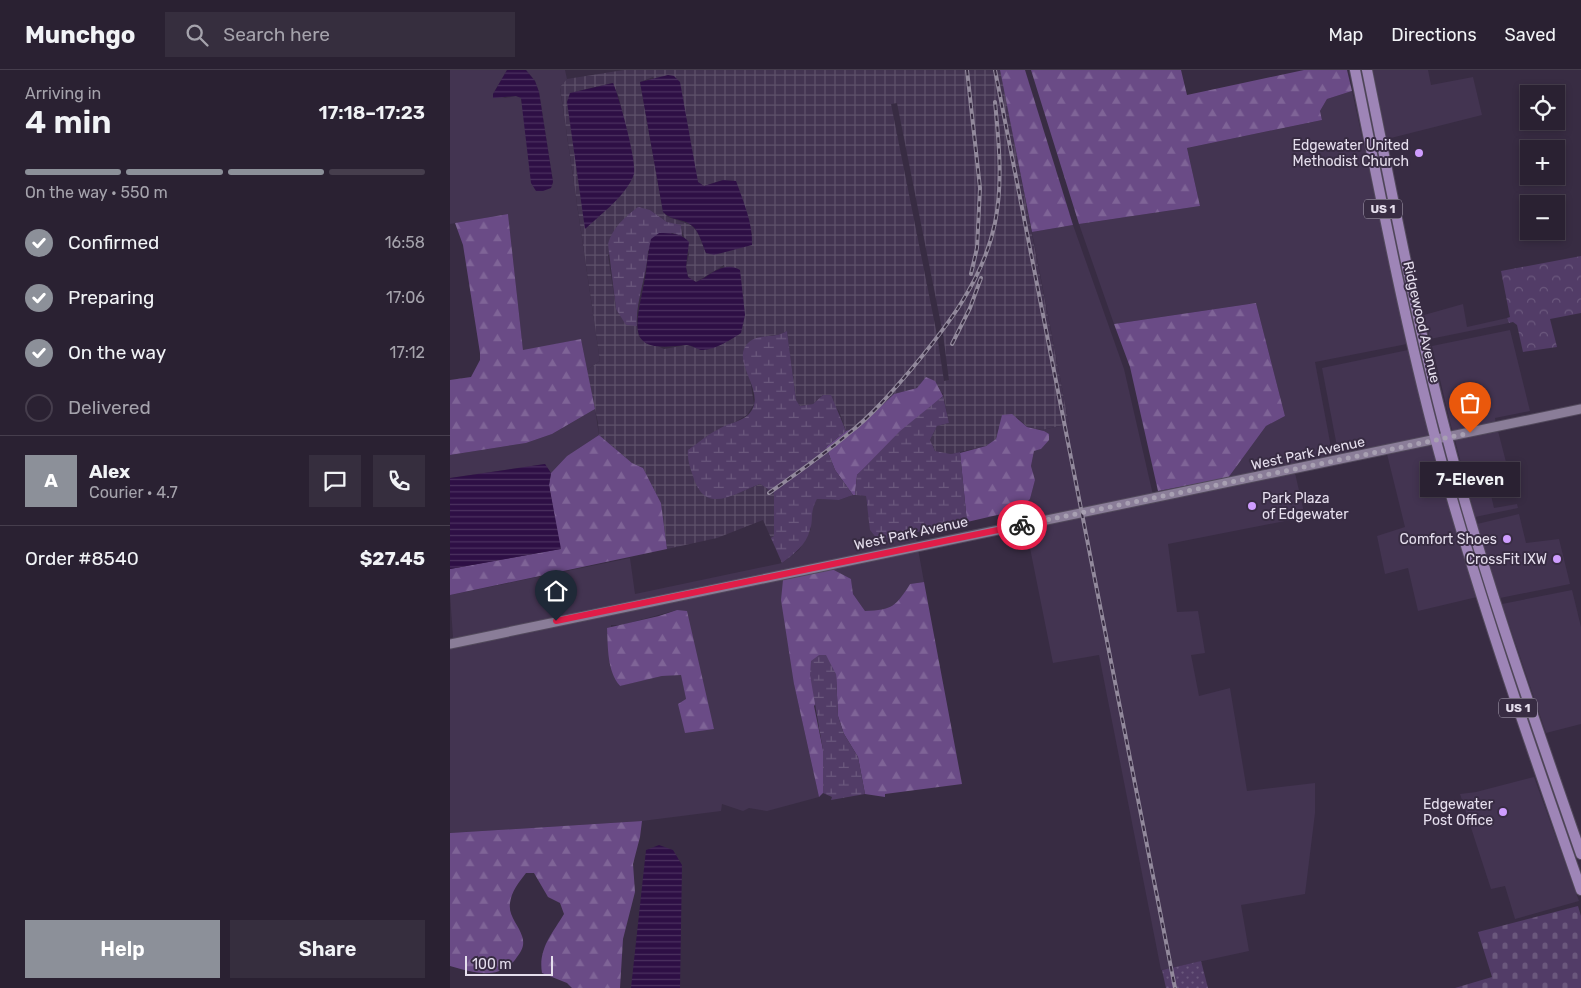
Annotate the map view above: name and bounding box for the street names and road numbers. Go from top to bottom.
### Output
road number: US 1 [1364,200,1402,218]
street label: Ridgewood Avenue [1399,260,1444,385]
street label: West Park Avenue [1250,433,1367,474]
street label: West Park Avenue [853,513,970,554]
road number: US 1 [1499,698,1537,718]

